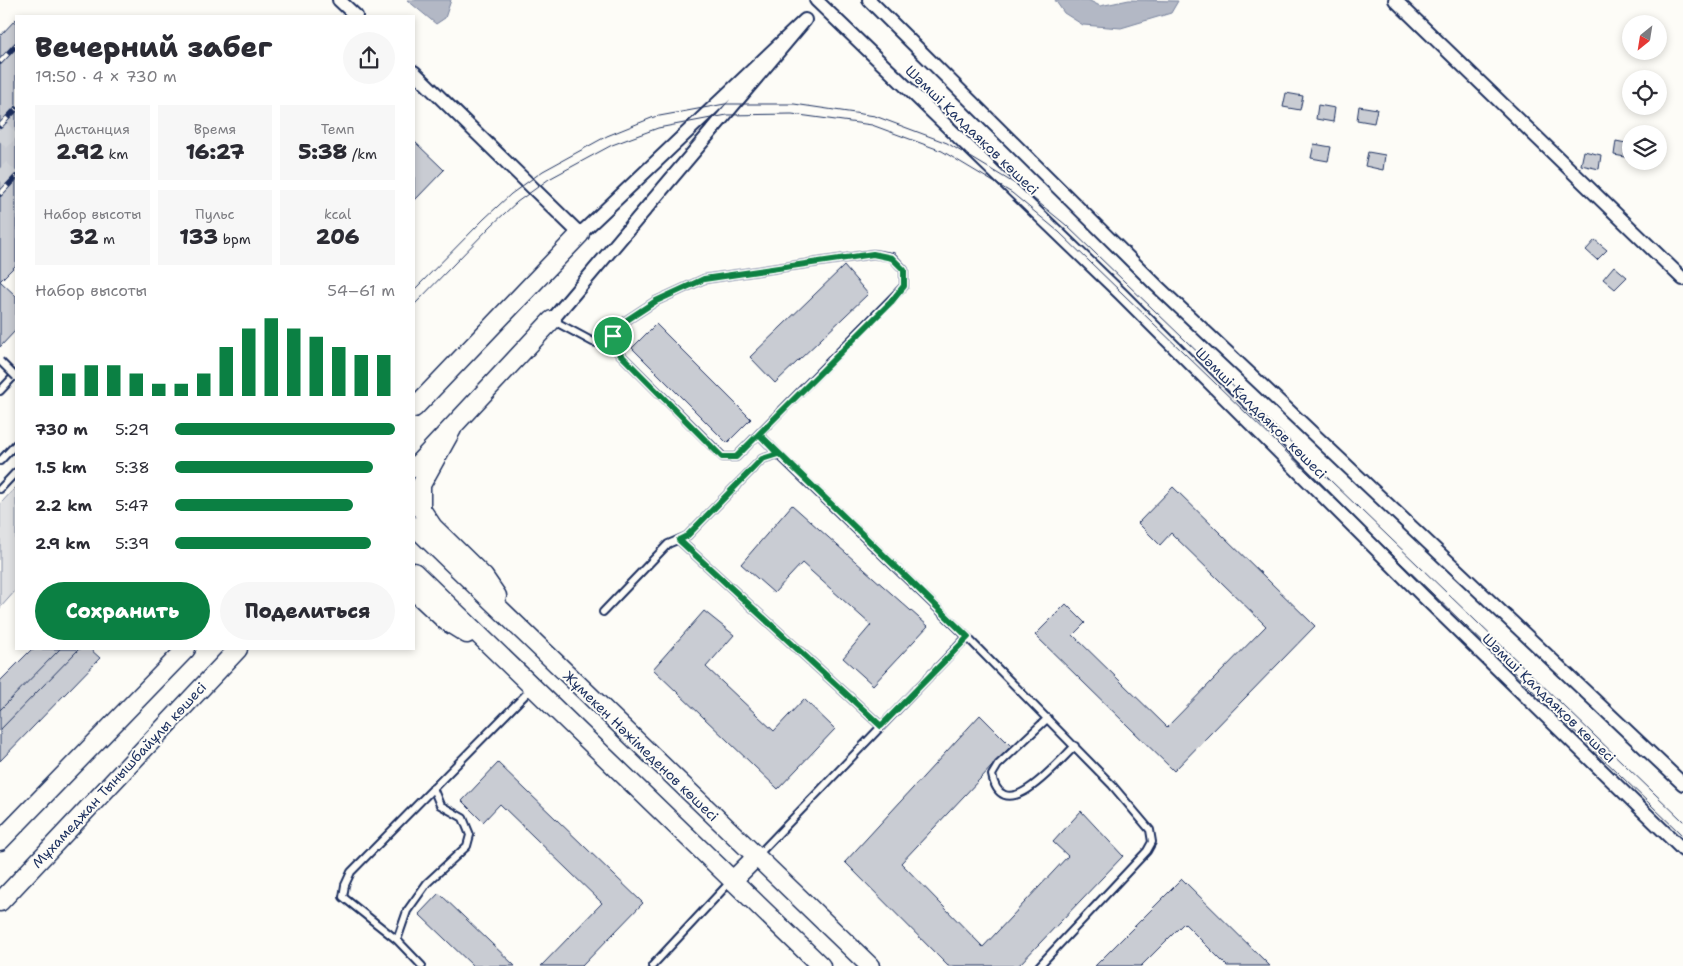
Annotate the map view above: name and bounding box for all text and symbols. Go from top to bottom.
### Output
north arrow [1622,15,1668,60]
map controls [1622,15,1667,170]
text: Вечерний забег [35,28,272,66]
button: share [343,32,395,84]
street label: Шәмші Қалдаяқов көшесі [901,61,1043,199]
text: 19:50 · 4 × 730 m [35,66,177,87]
button: locate [1622,70,1667,115]
text: Дистанция [55,120,130,138]
text: Время [194,120,236,138]
text: Темп [321,120,355,138]
button: layers [1622,125,1667,170]
text: 2.92 [56,138,104,166]
text: 16:27 [185,138,245,166]
text: 5:38 [298,138,347,166]
text: km [104,145,128,163]
text: /km [347,145,377,163]
text: Набор высоты [43,205,141,223]
text: Пульс [195,205,235,223]
text: kcal [324,205,351,223]
text: 32 [69,223,98,251]
text: 133 [179,223,218,251]
text: 206 [316,223,360,251]
text: m [98,230,115,248]
text: bpm [218,230,251,248]
text: Набор высоты [35,280,147,301]
text: 54–61 m [327,280,395,301]
pin [592,315,634,357]
icon: arrive [599,322,627,350]
street label: Шәмші Қалдаяқов көшесі [1191,343,1331,483]
text: 730 m [35,419,88,440]
text: 5:29 [115,419,149,440]
text: 1.5 km [35,457,87,478]
text: 5:38 [115,457,150,478]
text: 2.2 km [35,495,92,516]
text: 5:47 [115,495,149,516]
text: 2.9 km [35,533,90,554]
text: 5:39 [115,533,149,554]
button: Сохранить [35,582,210,640]
button: Поделиться [220,582,395,640]
street label: Шәмші Қалдаяқов көшесі [1478,629,1620,767]
street label: Жұмекен Нәжімеденов көшесі [560,667,722,825]
street label: Мұхамеджан Тынышбайұлы көшесі [28,678,210,872]

